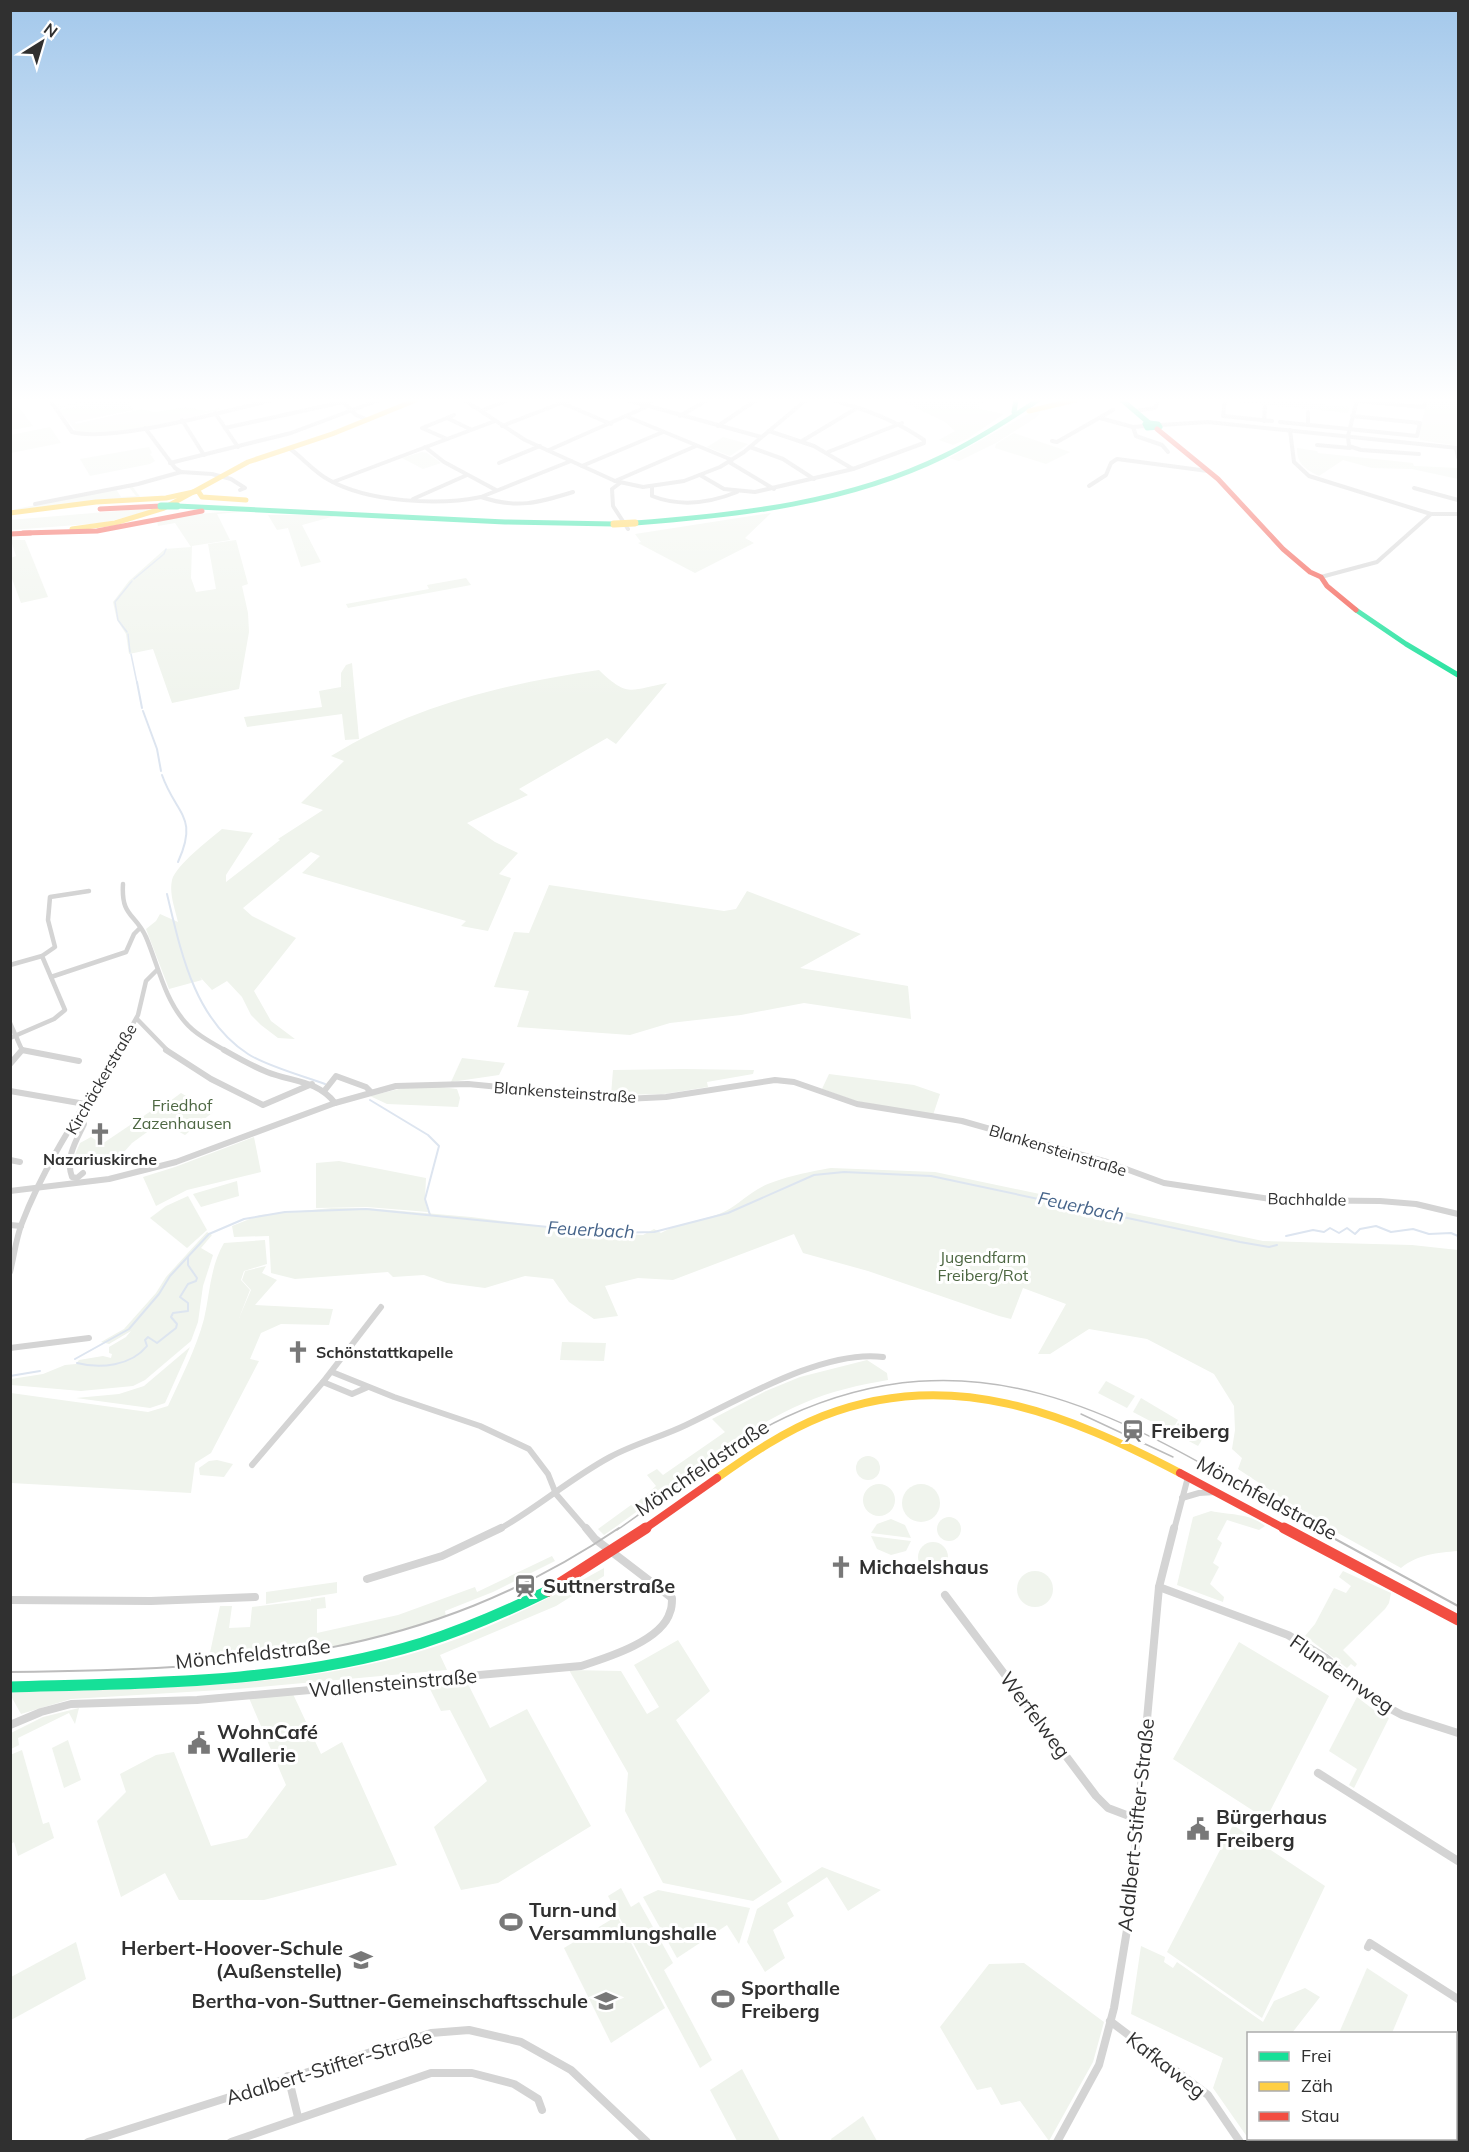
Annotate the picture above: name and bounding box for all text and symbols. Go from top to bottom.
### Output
north arrow [12,12,72,72]
text: N [40,18,62,42]
street label: Kirchäckerstraße [61,1020,141,1138]
street label: Blankensteinstraße [493,1077,637,1107]
park label: Friedhof Zazenhausen [132,1095,232,1133]
street label: Blankensteinstraße [987,1120,1129,1180]
church icon: Nazariuskirche [87,1121,113,1147]
place label: Nazariuskirche [43,1149,157,1169]
water label: Feuerbach [1036,1186,1126,1227]
street label: Bachhalde [1267,1188,1347,1210]
water label: Feuerbach [547,1216,635,1243]
park label: Jugendfarm Freiberg/Rot [938,1247,1029,1285]
church icon: Schönstattkapelle [285,1339,311,1365]
place label: Schönstattkapelle [316,1342,453,1362]
street label: Mönchfeldstraße [630,1414,773,1521]
station icon: Freiberg [1120,1418,1146,1444]
place label: Freiberg [1151,1418,1230,1443]
street label: Mönchfeldstraße [1193,1450,1342,1545]
church icon: Michaelshaus [828,1554,854,1580]
place label: Michaelshaus [859,1554,989,1579]
station icon: Suttnerstraße [512,1573,538,1599]
place label: Suttnerstraße [543,1573,675,1598]
street label: Flundernweg [1285,1629,1399,1719]
street label: Mönchfeldstraße [174,1633,332,1674]
street label: Wallensteinstraße [308,1663,478,1702]
street label: Werfelweg [995,1666,1076,1763]
street label: Adalbert-Stifter-Straße [1112,1717,1159,1933]
place label: WohnCafé Wallerie [217,1719,318,1767]
public building icon: WohnCafé Wallerie [186,1730,212,1756]
place label: Bürgerhaus Freiberg [1216,1804,1327,1852]
public building icon: Bürgerhaus Freiberg [1185,1816,1211,1842]
place label: Turn-und Versammlungshalle [528,1897,717,1945]
sports icon: Turn-und Versammlungshalle [498,1909,524,1935]
place label: Herbert-Hoover-Schule (Außenstelle) [121,1935,343,1983]
school or university icon: Herbert-Hoover-Schule (Außenstelle) [348,1947,374,1973]
place label: Sporthalle Freiberg [741,1975,840,2023]
sports icon: Sporthalle Freiberg [710,1986,736,2012]
place label: Bertha-von-Suttner-Gemeinschaftsschule [192,1988,588,2013]
school or university icon: Bertha-von-Suttner-Gemeinschaftsschule [593,1988,619,2014]
street label: Adalbert-Stifter-Straße [223,2023,435,2110]
street label: Kafkaweg [1122,2026,1211,2103]
legend [1247,2032,1457,2140]
text: Frei [1301,2044,1331,2067]
text: Zäh [1301,2074,1333,2097]
text: Stau [1301,2104,1340,2127]

